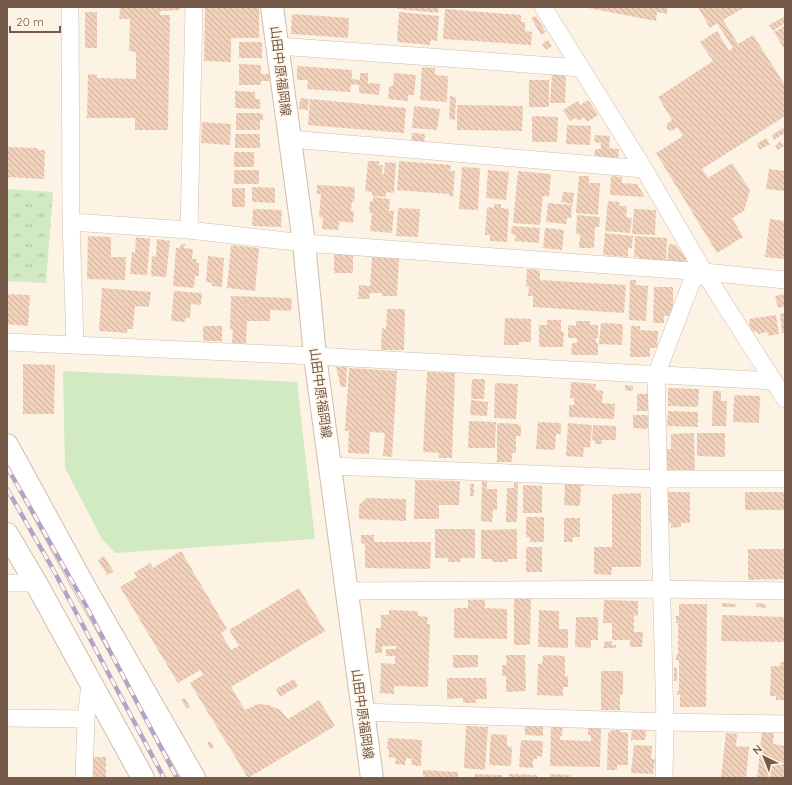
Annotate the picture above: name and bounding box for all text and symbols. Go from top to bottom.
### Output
scale bar [10,8,60,34]
text: 20 m [16,14,44,29]
street label: 山田中原福岡線 [268,25,294,117]
street label: 山田中原福岡線 [307,347,335,439]
street label: 山田中原福岡線 [349,668,377,760]
north arrow [744,737,784,777]
text: N [749,742,765,758]

